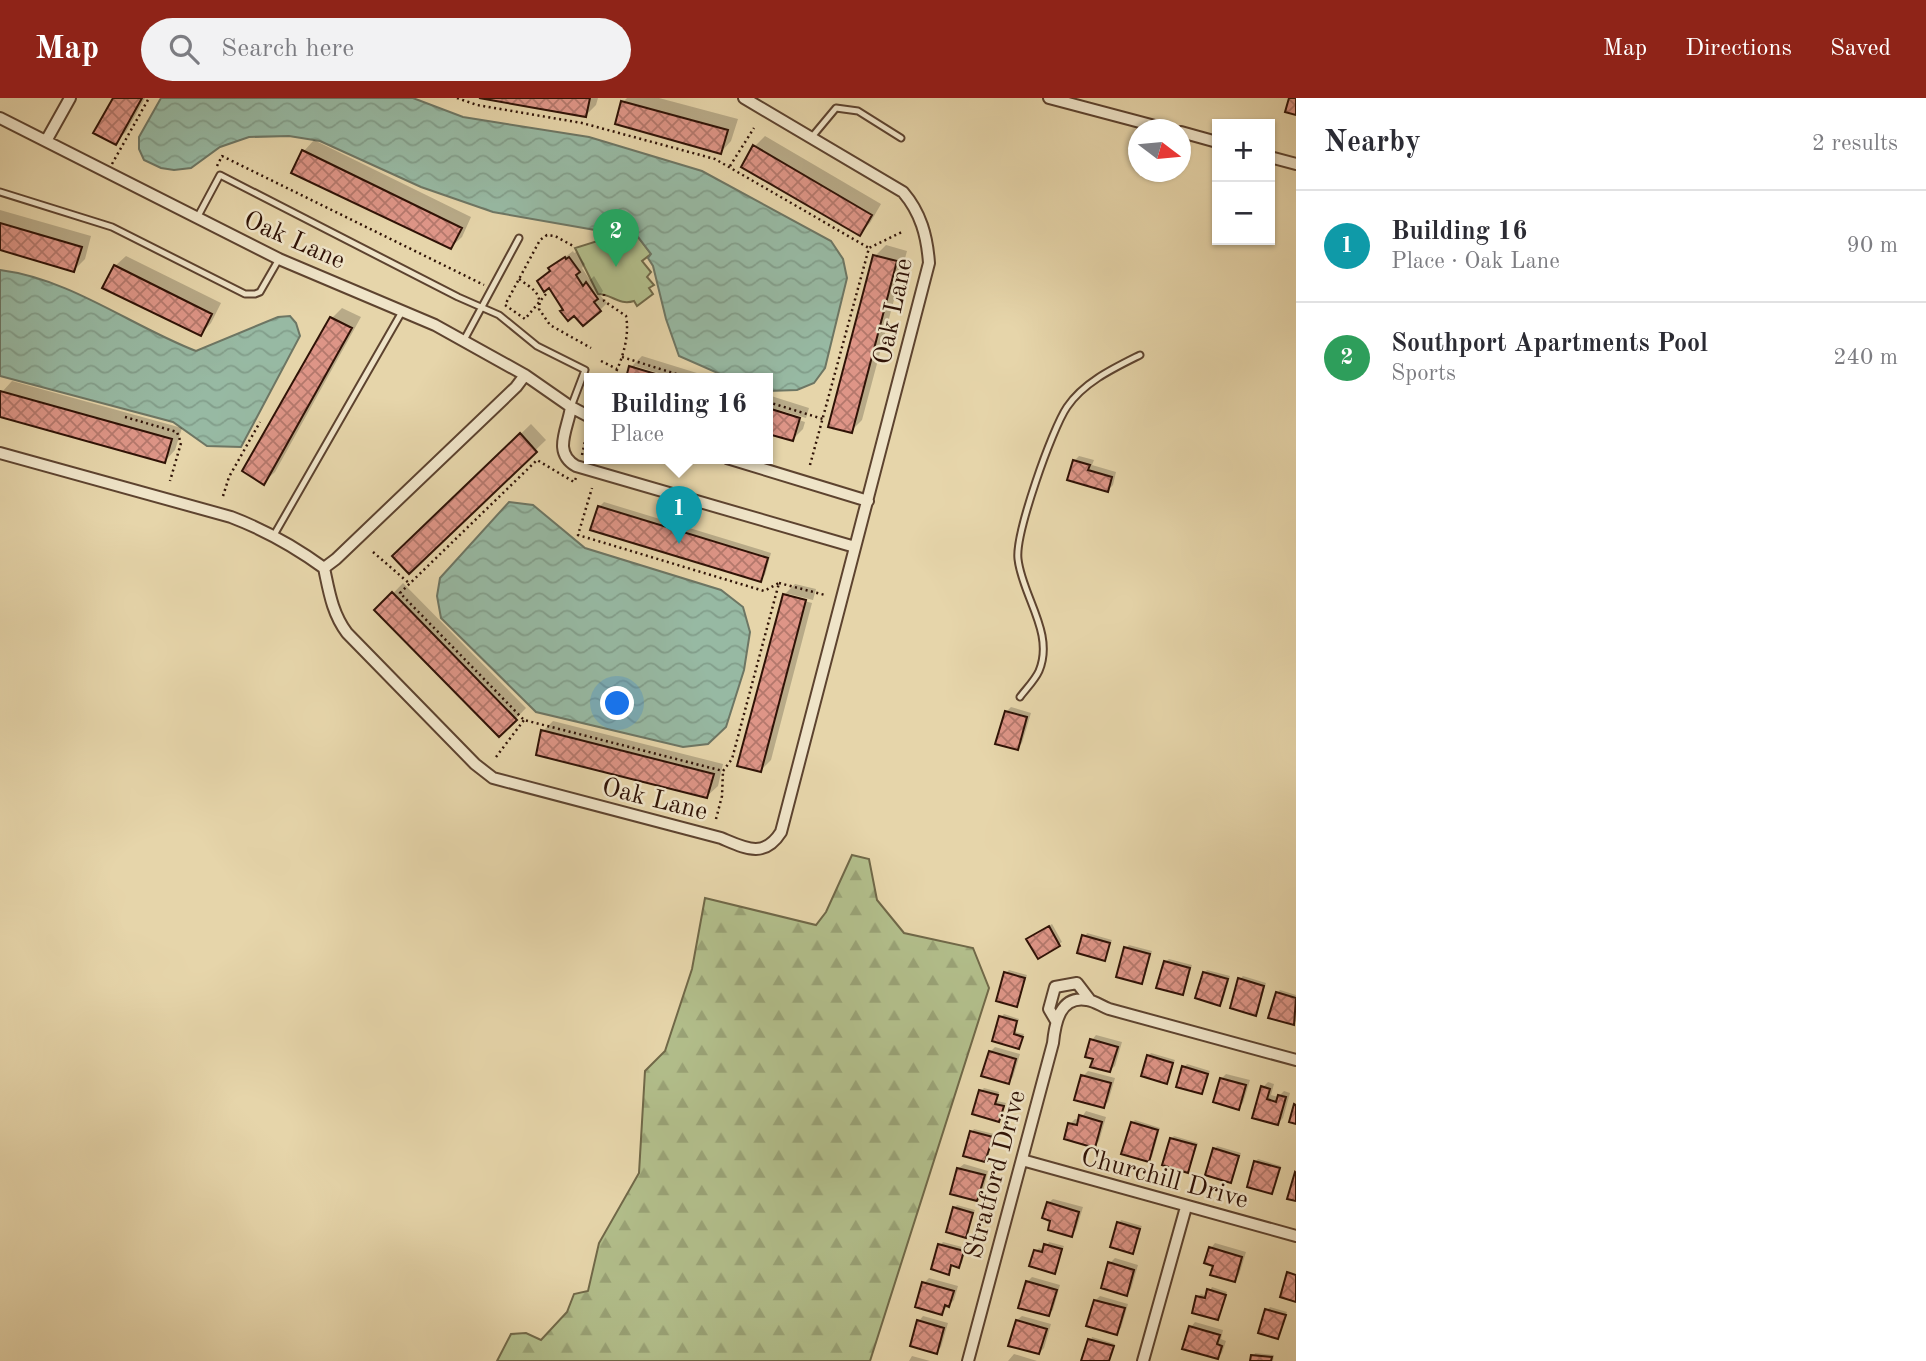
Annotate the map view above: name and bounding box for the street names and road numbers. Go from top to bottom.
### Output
street label: Oak Lane [240,207,349,275]
street label: Oak Lane [870,256,918,367]
street label: Oak Lane [599,774,710,826]
street label: Stratford Drive [961,1087,1031,1262]
street label: Churchill Drive [1078,1144,1251,1214]

